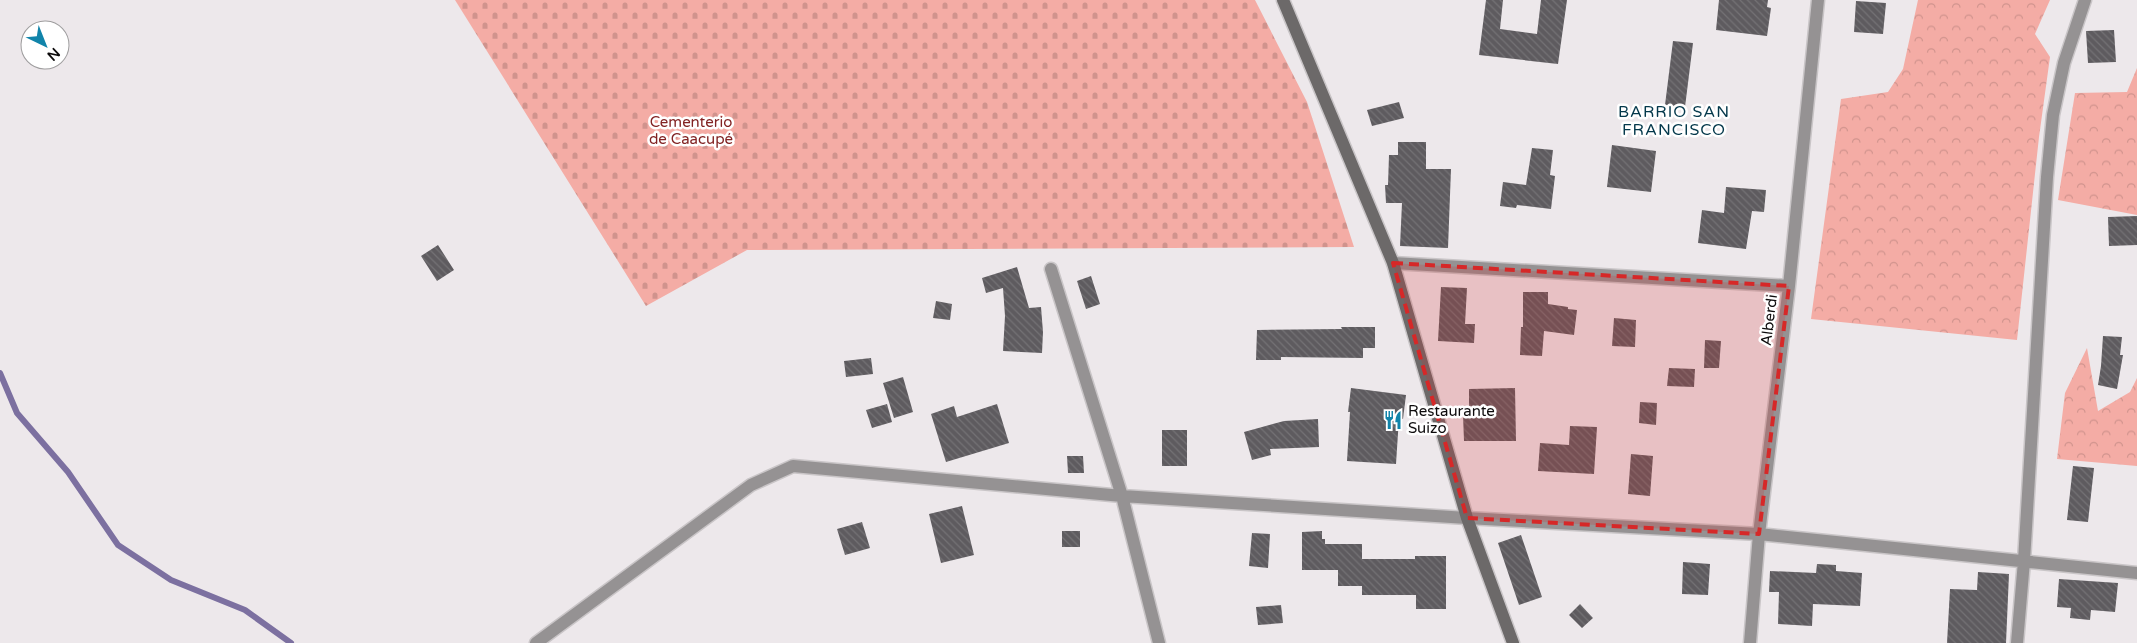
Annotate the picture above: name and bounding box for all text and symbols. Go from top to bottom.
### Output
north arrow [20,20,70,70]
text: N [44,44,63,64]
district label: BARRIO SAN FRANCISCO [1618,102,1730,140]
park label: Cementerio de Caacupé [649,113,733,148]
street label: Alberdi [1757,293,1781,347]
place label: Restaurante Suizo [1408,402,1495,437]
restaurant icon: Restaurante Suizo [1382,409,1404,431]

